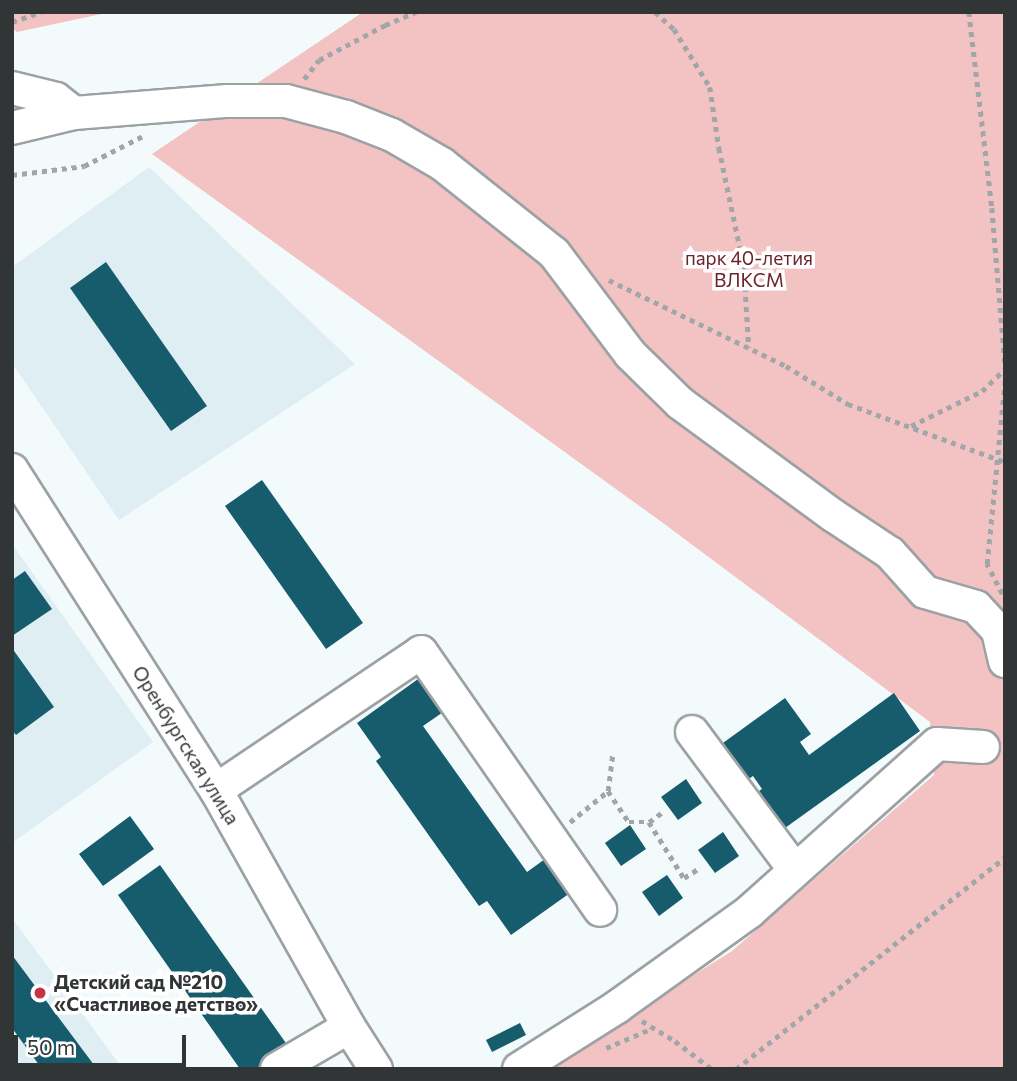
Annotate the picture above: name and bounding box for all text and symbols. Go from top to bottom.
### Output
park label: парк 40-летия ВЛКСМ [685,247,813,291]
street label: Оренбургская улица [128,661,244,829]
place label: Детский сад №210 «Счастливое детство» [54,971,258,1015]
marker: Детский сад №210 «Счастливое детство» [32,985,48,1001]
scale bar [18,1021,189,1066]
text: 50 m [27,1034,75,1059]

